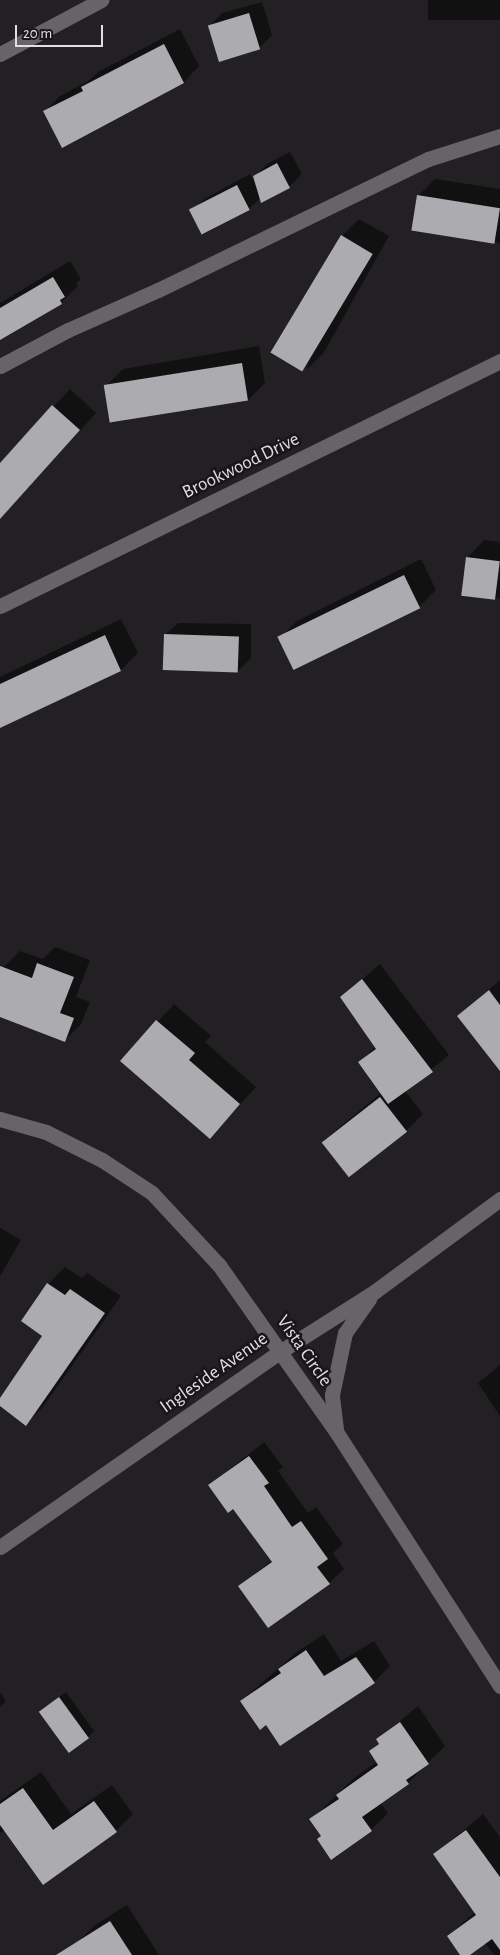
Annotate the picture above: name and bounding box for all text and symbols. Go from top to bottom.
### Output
scale bar [18,15,105,47]
text: 20 m [23,26,52,41]
street label: Brookwood Drive [179,428,303,504]
street label: Vista Circle [271,1311,337,1391]
street label: Ingleside Avenue [156,1327,272,1419]

